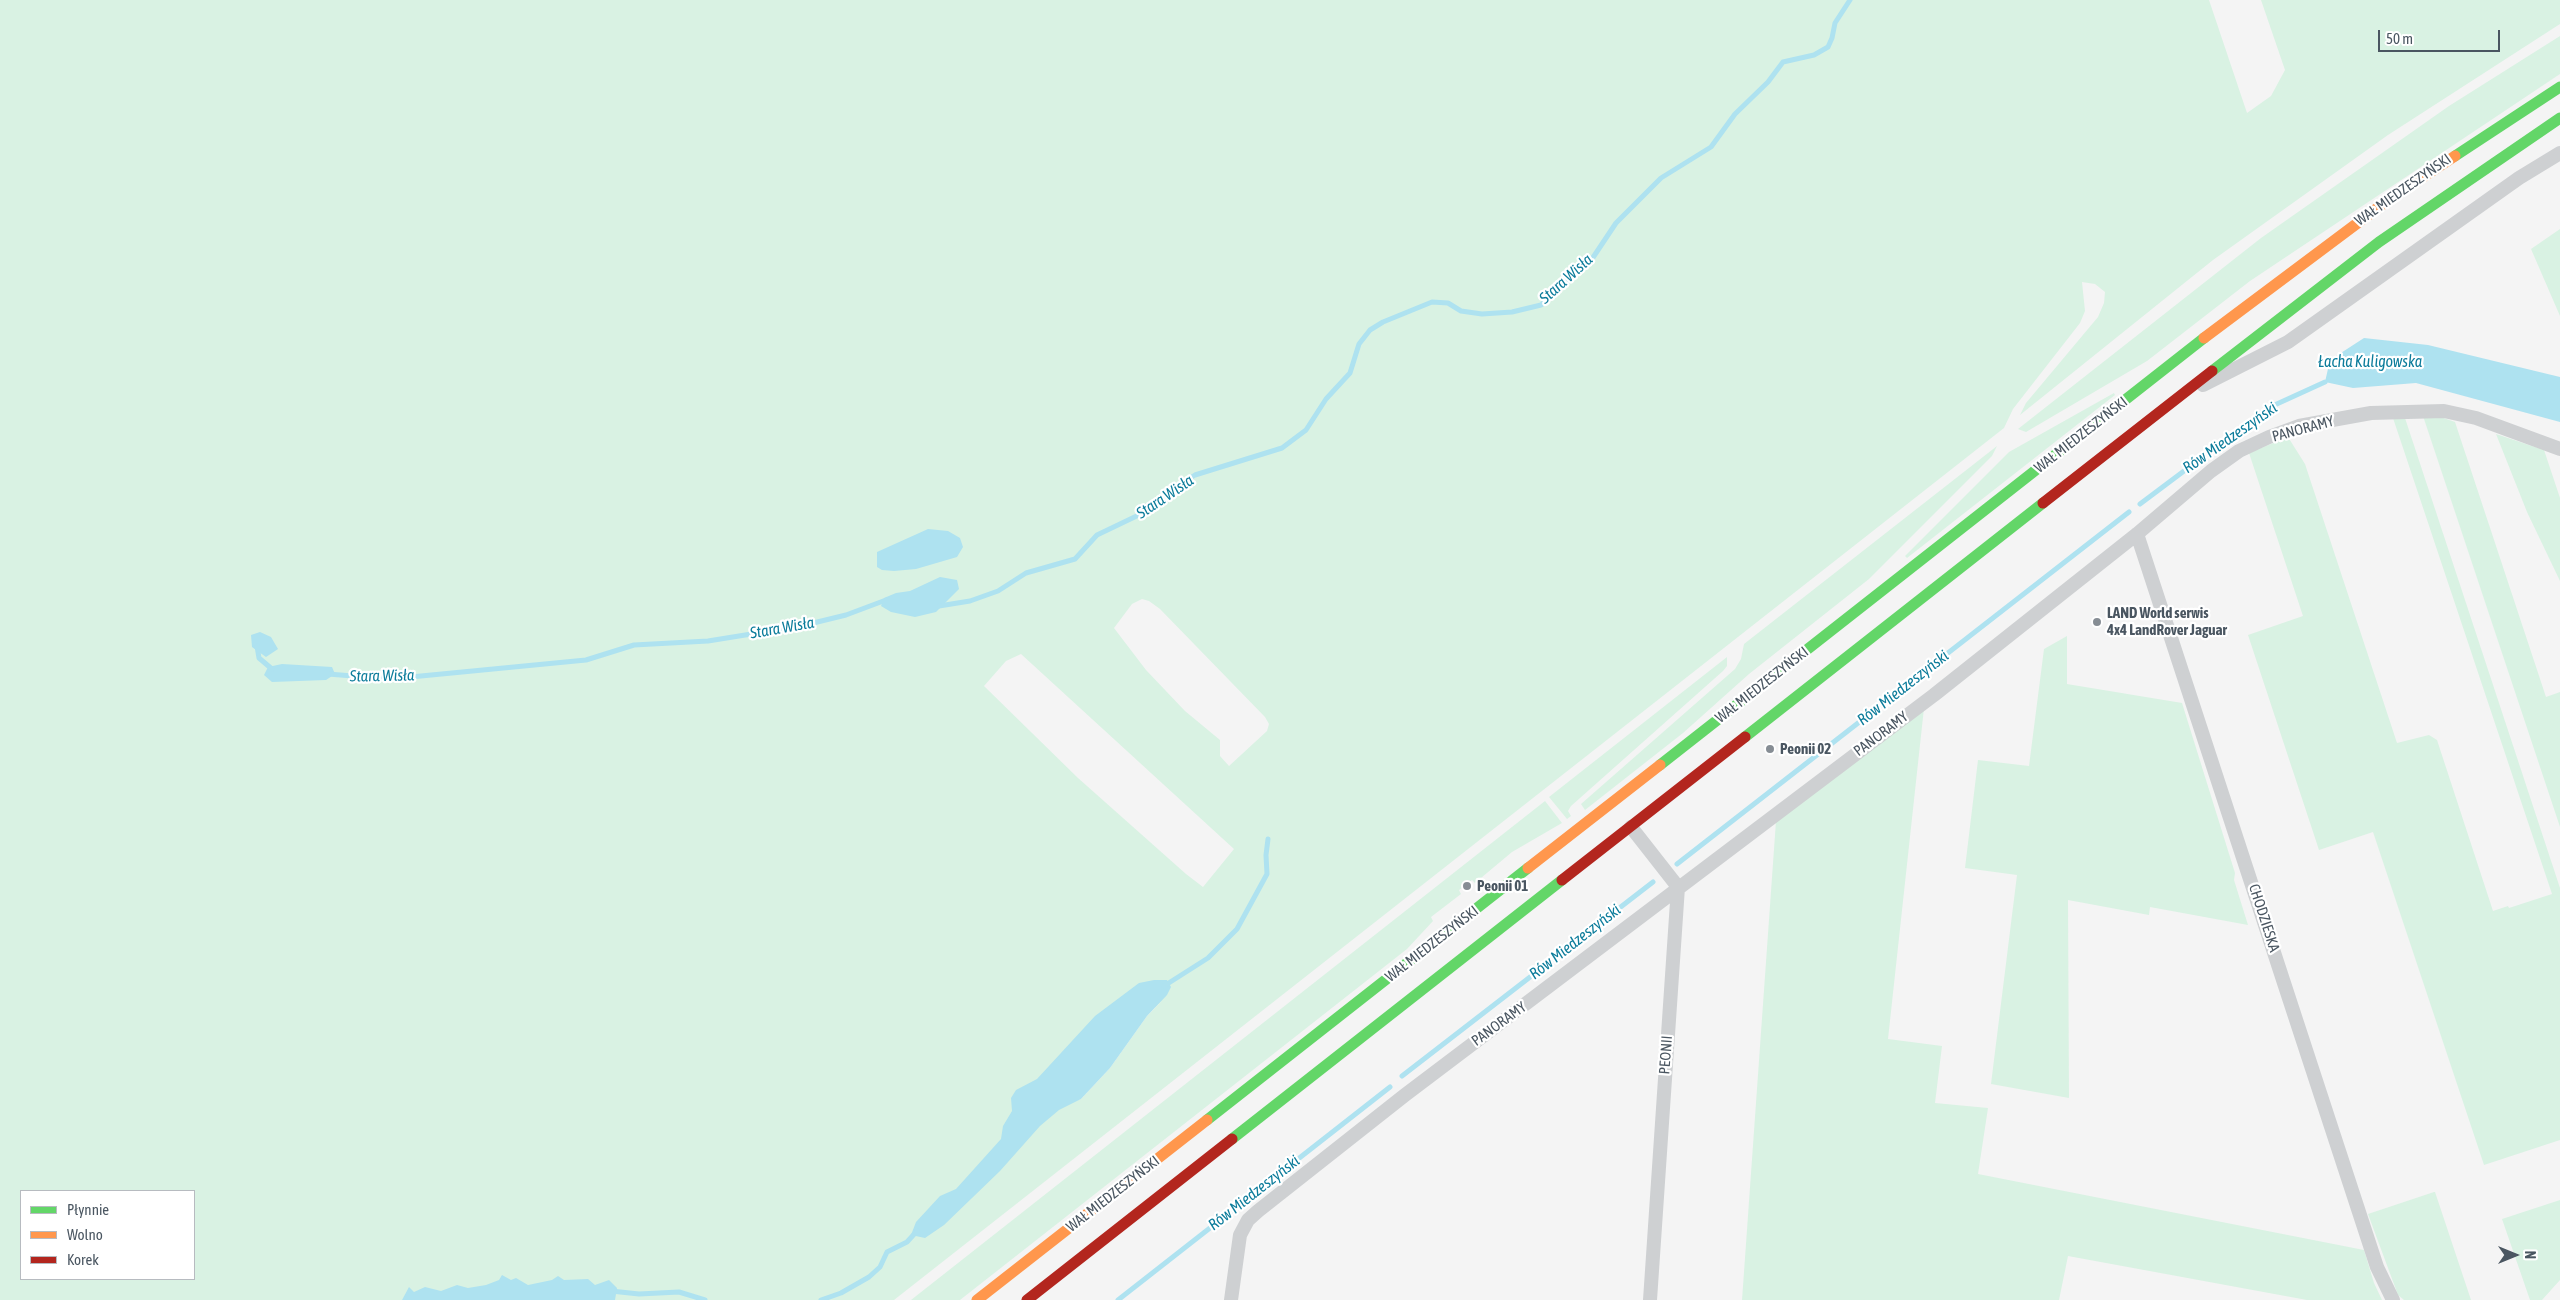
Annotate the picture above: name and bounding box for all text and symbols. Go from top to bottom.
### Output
scale bar [2380,20,2502,52]
text: 50 m [2386,30,2413,47]
street label: WAŁ MIEDZESZYŃSKI [2351,150,2455,230]
water label: Stara Wisła [1535,250,1597,308]
water label: Łacha Kuligowska [2318,352,2422,372]
street label: WAŁ MIEDZESZYŃSKI [2031,393,2131,477]
water label: Rów Miedzeszyński [2179,398,2281,478]
street label: PANORAMY [2270,412,2336,446]
water label: Stara Wisła [1133,471,1197,523]
place label: LAND World serwis 4x4 LandRover Jaguar [2107,604,2227,639]
water label: Stara Wisła [748,613,816,643]
marker: LAND World serwis 4x4 LandRover Jaguar [2091,616,2103,628]
street label: WAŁ MIEDZESZYŃSKI [1712,643,1812,727]
water label: Rów Miedzeszyński [1854,646,1952,730]
water label: Stara Wisła [349,666,415,686]
street label: PANORAMY [1850,708,1912,760]
place label: Peonii 02 [1780,740,1831,758]
marker: Peonii 02 [1764,743,1776,755]
place label: Peonii 01 [1477,877,1528,895]
marker: Peonii 01 [1461,880,1473,892]
street label: CHODZIESKA [2245,882,2283,954]
water label: Rów Miedzeszyński [1526,900,1624,984]
street label: WAŁ MIEDZESZYŃSKI [1382,902,1482,986]
street label: PANORAMY [1468,998,1530,1050]
street label: PEONII [1656,1035,1676,1075]
water label: Rów Miedzeszyński [1205,1151,1303,1235]
street label: WAŁ MIEDZESZYŃSKI [1063,1152,1163,1236]
legend [20,1190,195,1280]
text: Płynnie [67,1201,109,1218]
text: Wolno [67,1226,103,1243]
north arrow [2490,1230,2540,1280]
text: Korek [67,1251,99,1268]
text: N [2522,1251,2538,1259]

